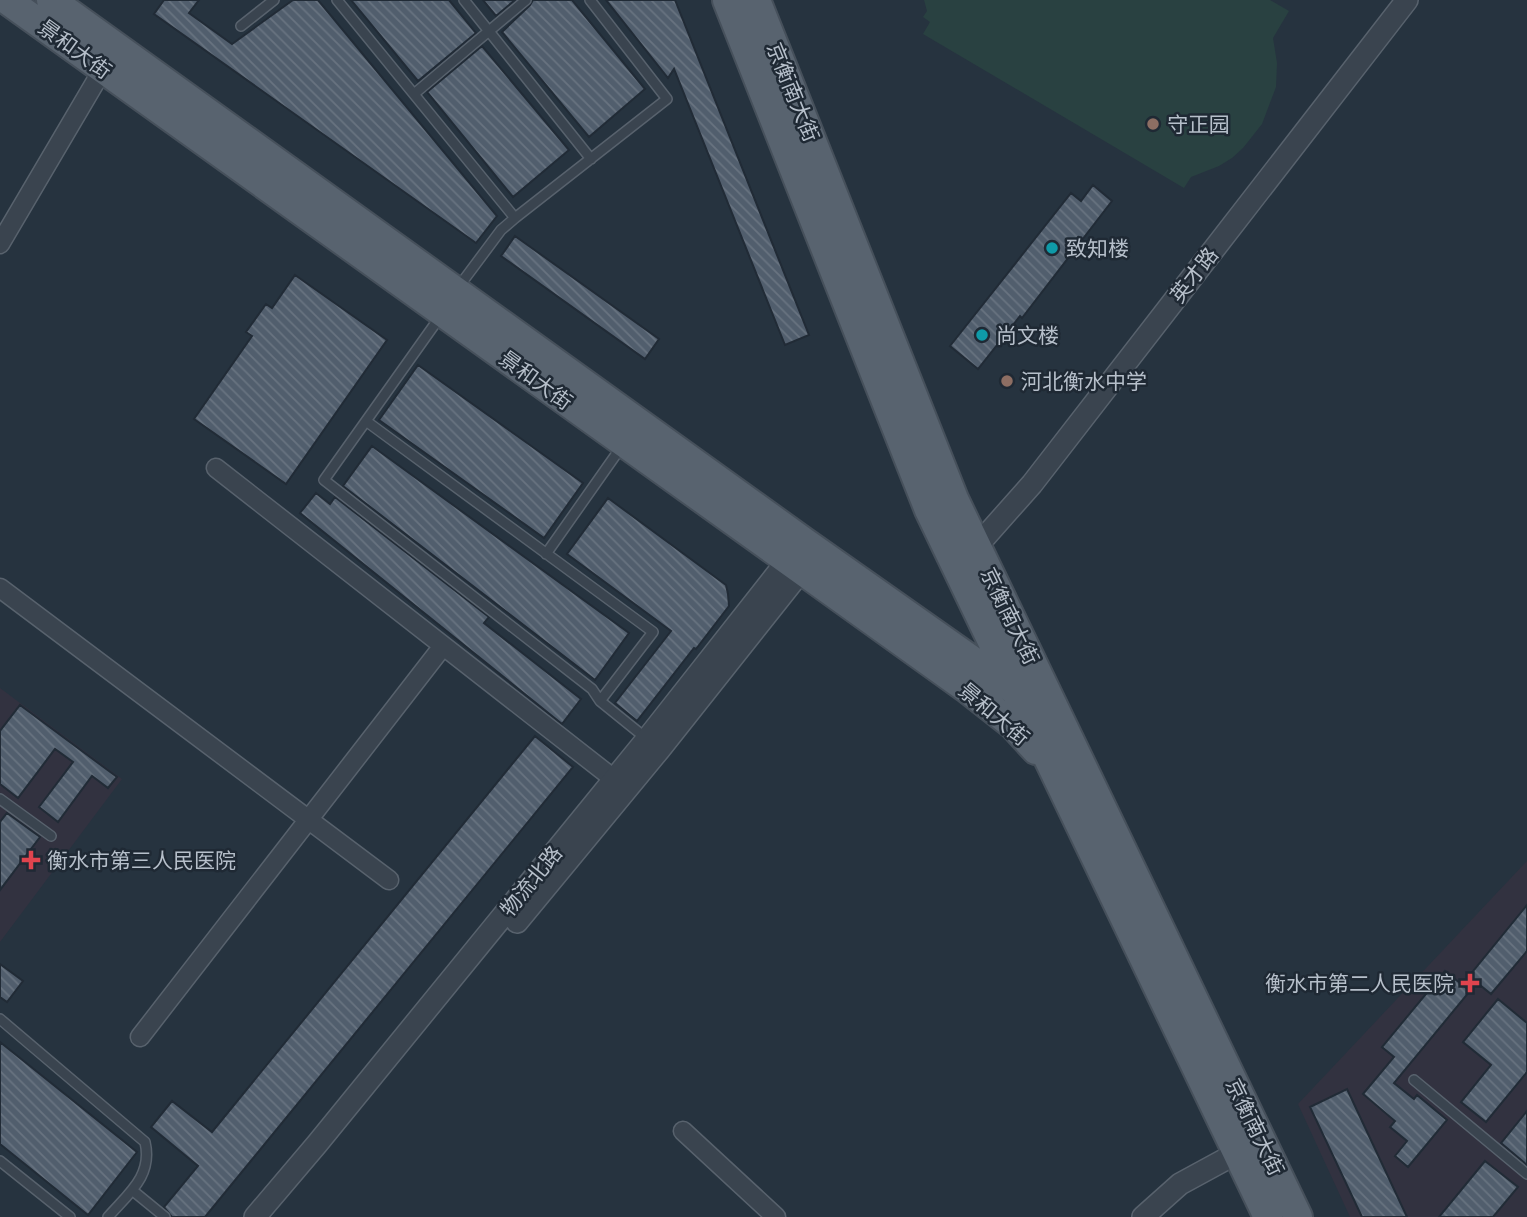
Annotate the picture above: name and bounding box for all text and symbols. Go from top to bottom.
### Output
street label: 景和大街 [33,13,117,85]
street label: 京衡南大街 [761,38,825,146]
place label: 守正园 [1167,111,1230,138]
marker: 守正园 [1145,116,1161,132]
place label: 致知楼 [1066,235,1129,262]
marker: 致知楼 [1044,240,1060,256]
street label: 英才路 [1164,242,1224,308]
place label: 尚文楼 [996,322,1059,349]
marker: 尚文楼 [974,327,990,343]
street label: 景和大街 [494,344,578,416]
place label: 河北衡水中学 [1021,368,1147,395]
marker: 河北衡水中学 [999,373,1015,389]
street label: 京衡南大街 [975,563,1045,669]
street label: 景和大街 [953,677,1035,751]
street label: 物流北路 [494,840,568,922]
place label: 衡水市第三人民医院 [47,847,236,874]
marker: 衡水市第三人民医院 [21,850,41,870]
place label: 衡水市第二人民医院 [1265,970,1454,997]
marker: 衡水市第二人民医院 [1460,973,1480,993]
street label: 京衡南大街 [1220,1074,1290,1180]

